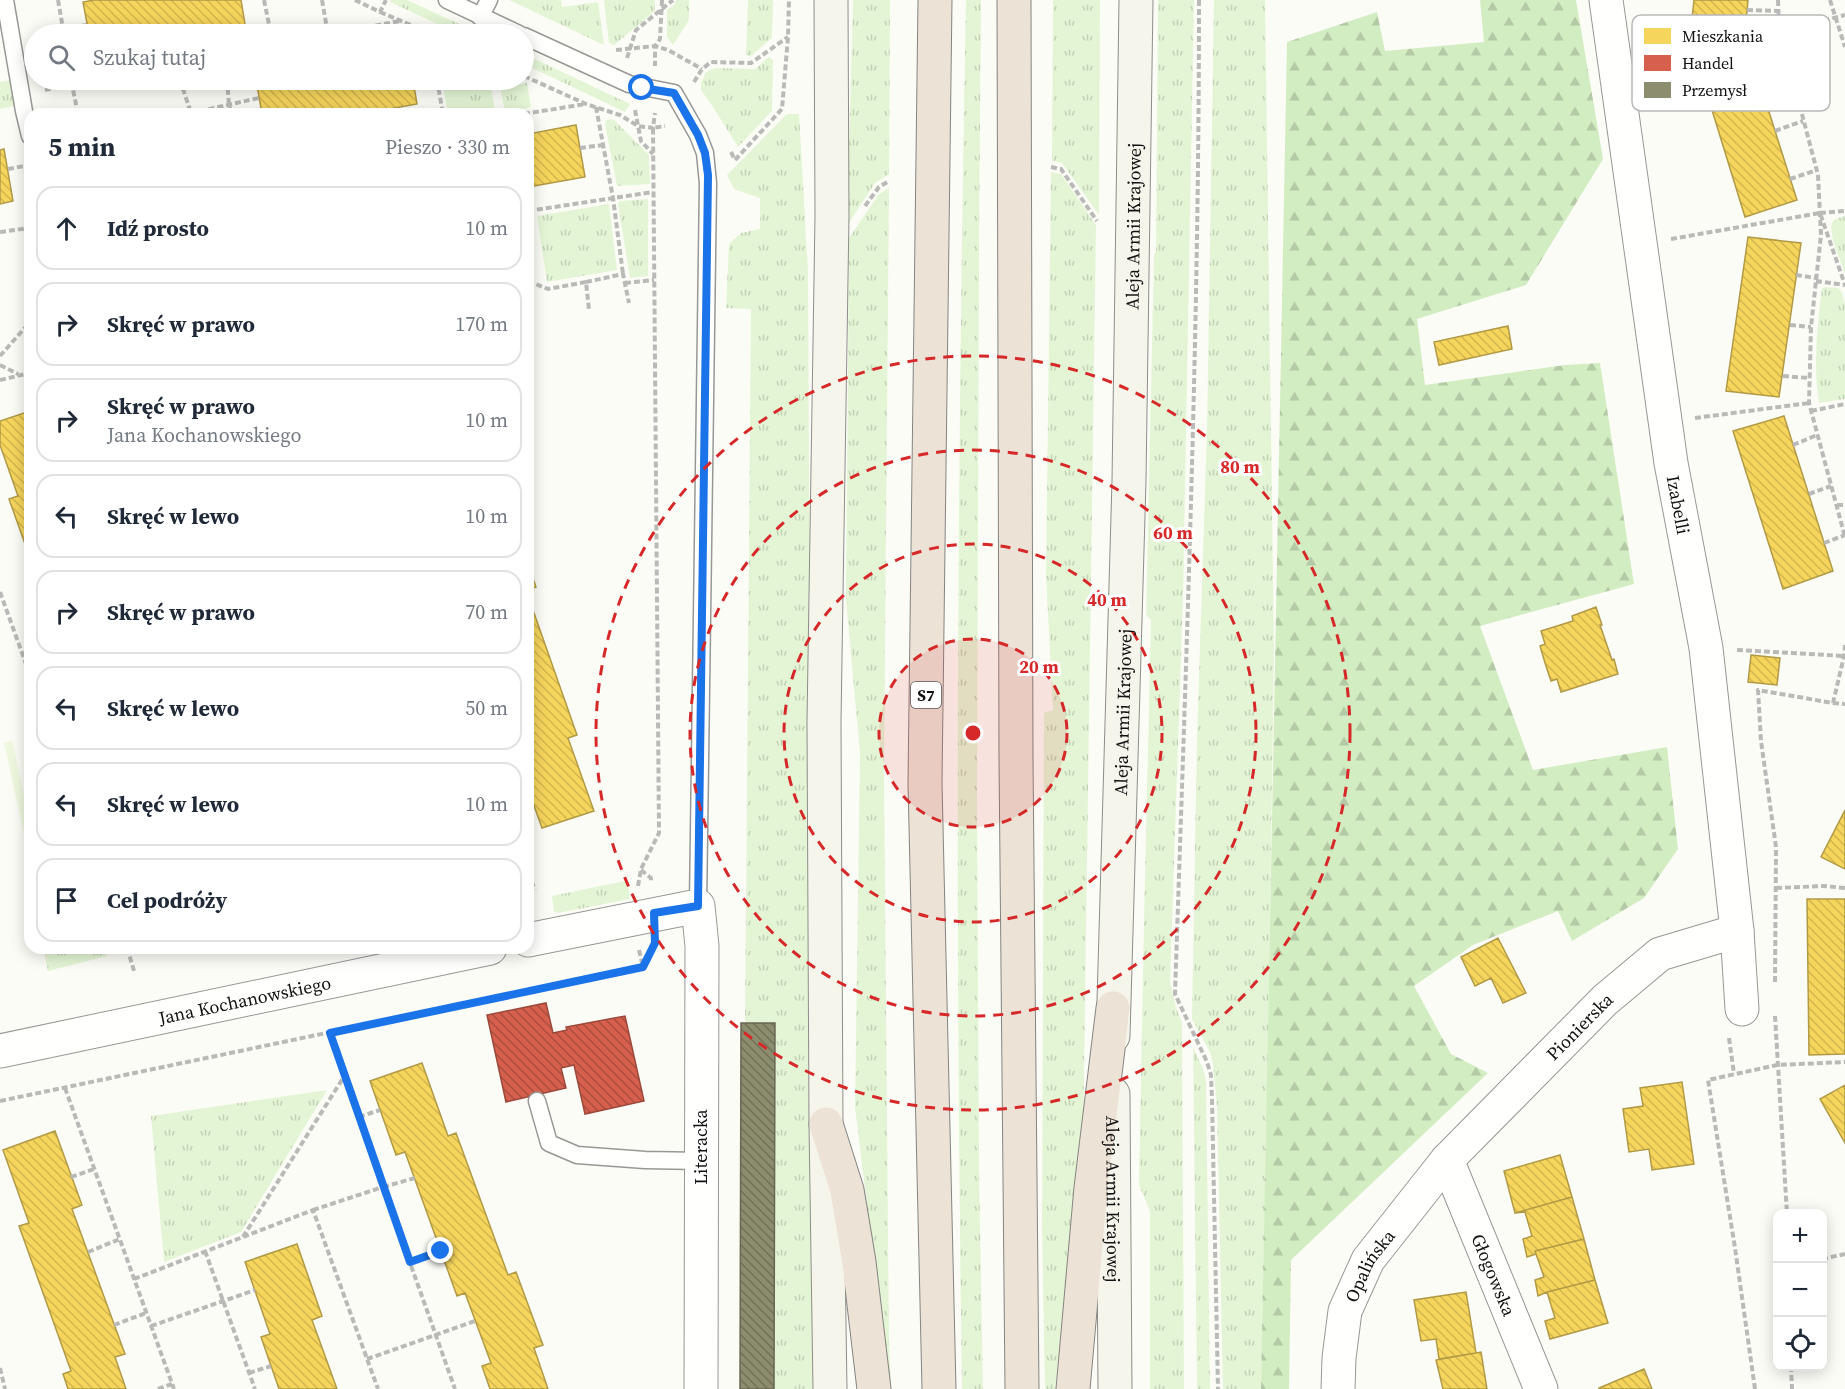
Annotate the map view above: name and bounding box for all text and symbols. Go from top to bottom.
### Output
legend [1632,15,1830,111]
search box [24,24,534,90]
text: Mieszkania [1682,25,1764,47]
icon: search [45,41,78,74]
text: Szukaj tutaj [93,42,206,72]
text: Handel [1682,52,1734,74]
route start [628,74,654,100]
text: Przemysł [1682,79,1747,101]
text: 5 min [48,129,115,165]
text: Pieszo · 330 m [385,133,510,161]
street label: Aleja Armii Krajowej [1119,143,1146,310]
icon: ahead [50,212,83,245]
text: Idź prosto [107,213,209,243]
text: 10 m [465,214,508,242]
icon: right [50,308,83,341]
text: Skręć w prawo [107,309,255,339]
text: 170 m [455,310,508,338]
text: Skręć w prawo [107,391,255,421]
icon: right [50,404,83,437]
text: 10 m [465,406,508,434]
text: Jana Kochanowskiego [107,421,301,449]
text: 80 m [1220,454,1260,479]
street label: Izabelli [1661,473,1697,536]
icon: left [50,500,83,533]
text: Skręć w lewo [107,501,239,531]
text: 10 m [465,502,508,530]
text: 60 m [1153,520,1193,545]
text: 40 m [1087,587,1127,612]
icon: right [50,596,83,629]
text: Skręć w prawo [107,597,255,627]
text: 70 m [465,598,508,626]
street label: Aleja Armii Krajowej [1107,628,1137,796]
text: 20 m [1019,654,1059,679]
road number: S7 [911,682,941,708]
icon: left [50,692,83,725]
text: Skręć w lewo [107,693,239,723]
text: 50 m [465,694,508,722]
centre of rings [963,723,983,743]
icon: left [50,788,83,821]
text: Skręć w lewo [107,789,239,819]
text: 10 m [465,790,508,818]
icon: arrive [50,884,83,917]
text: Cel podróży [107,885,227,915]
street label: Jana Kochanowskiego [155,969,333,1030]
street label: Pionierska [1540,986,1618,1065]
street label: Literacka [688,1109,713,1185]
street label: Aleja Armii Krajowej [1101,1116,1127,1282]
map controls [1773,1209,1827,1371]
button: + [1773,1209,1827,1263]
street label: Opalińska [1338,1223,1401,1306]
street label: Głogowska [1466,1230,1522,1320]
route end [427,1237,453,1263]
button: − [1773,1263,1827,1317]
button: locate [1773,1317,1827,1371]

